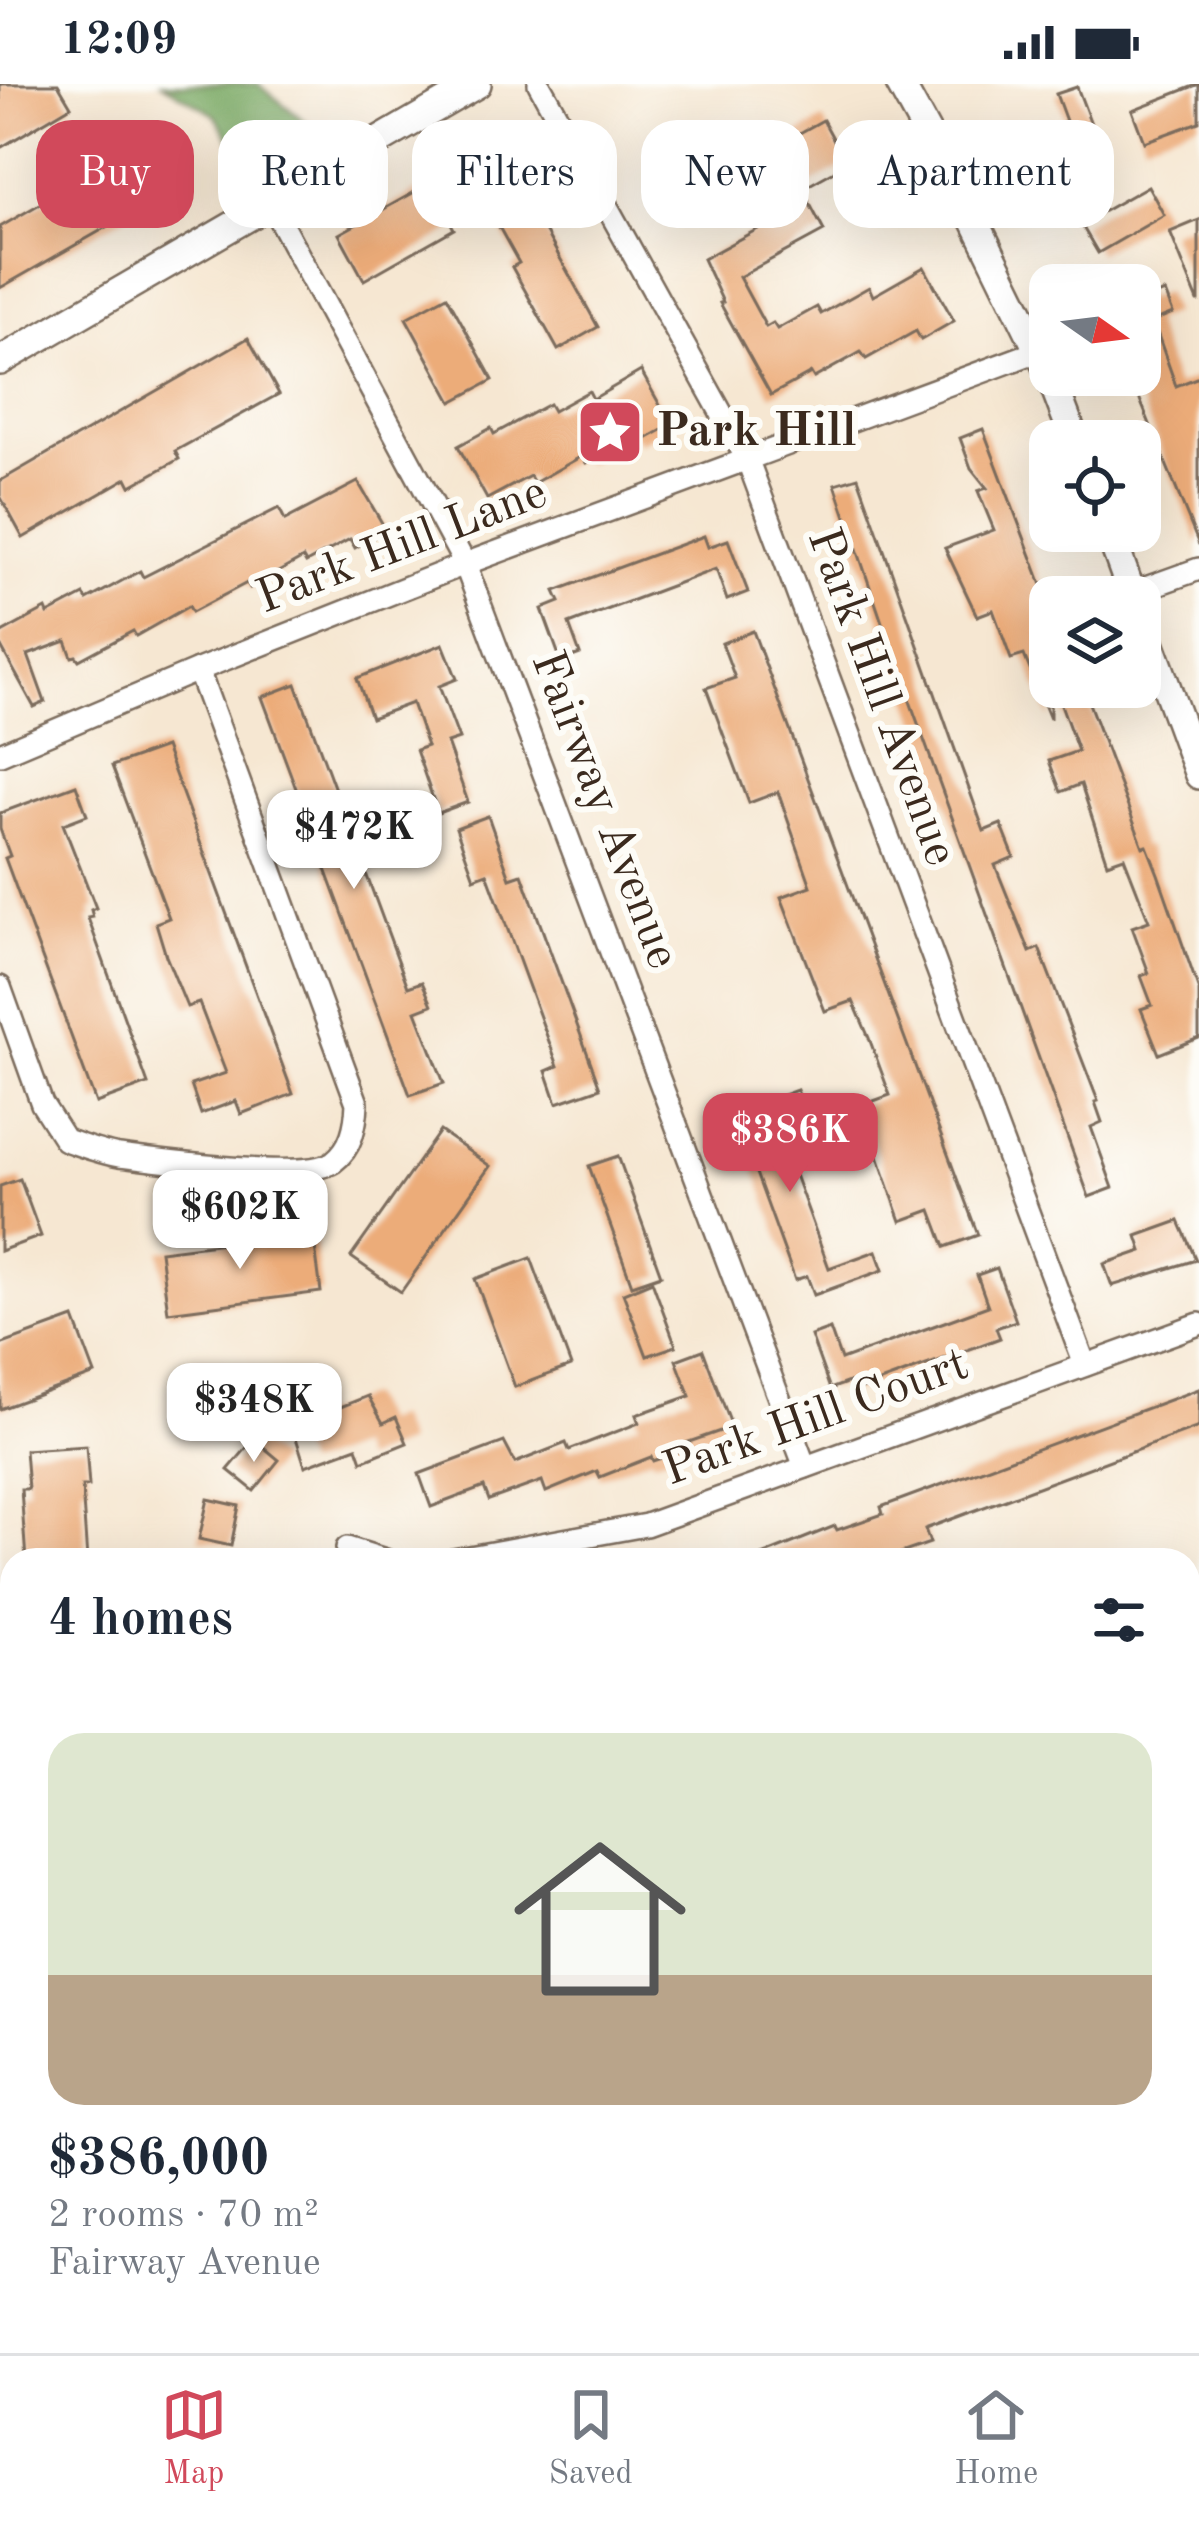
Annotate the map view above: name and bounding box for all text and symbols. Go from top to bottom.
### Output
text: 12:09 [60,19,177,64]
chip: Buy [36,120,194,228]
chip: Rent [218,120,388,228]
chip: Filters [412,120,617,228]
chip: New [641,120,809,228]
chip: Apartment [833,120,1114,228]
north arrow [1029,264,1161,396]
map controls [1029,264,1161,708]
place icon: Park Hill [575,397,645,467]
place label: Park Hill [656,408,856,456]
button: locate [1029,420,1161,552]
street label: Park Hill Lane [250,469,554,623]
street label: Park Hill Avenue [798,522,964,872]
button: layers [1029,576,1161,708]
street label: Fairway Avenue [521,645,687,975]
pin: $472K [270,790,438,892]
text: $472K [294,809,414,848]
pin: $386K [706,1093,874,1195]
text: $386K [730,1112,850,1151]
pin: $602K [156,1170,324,1272]
text: $602K [180,1189,300,1228]
street label: Park Hill Court [657,1341,975,1495]
pin: $348K [170,1363,338,1465]
text: $348K [194,1382,314,1421]
icon: filters [1086,1587,1152,1653]
text: 4 homes [48,1595,233,1646]
icon: home [492,1811,708,2027]
text: $386,000 [48,2135,269,2186]
text: 2 rooms · 70 m² [48,2196,319,2235]
text: Fairway Avenue [48,2244,321,2283]
tab: Map [161,2382,227,2495]
tab: Saved [549,2382,633,2495]
tab: Home [954,2382,1038,2495]

